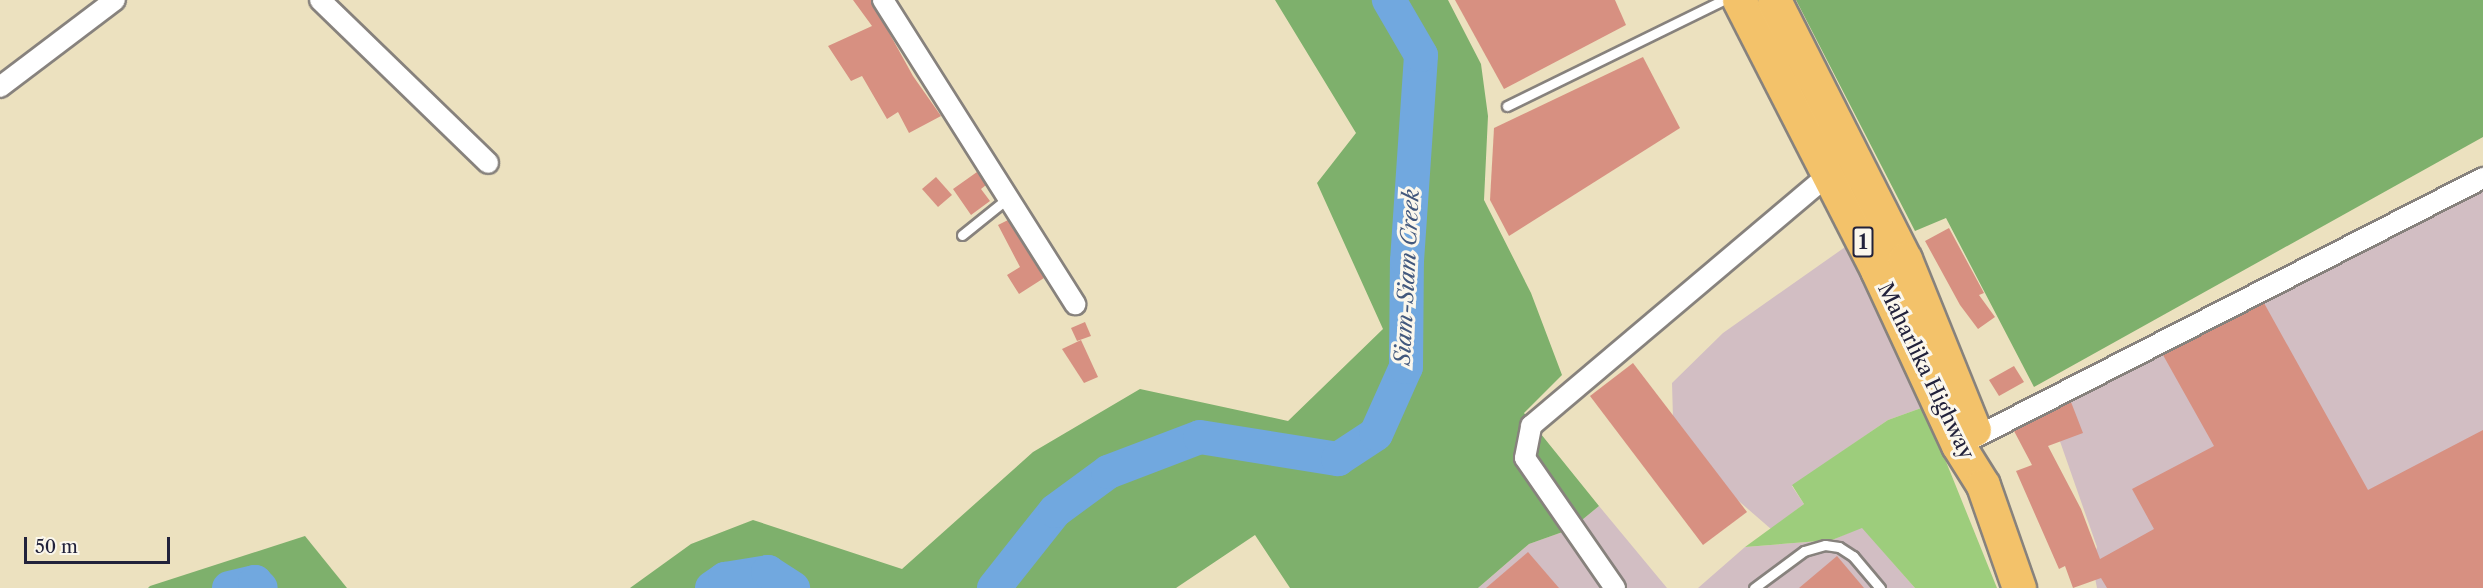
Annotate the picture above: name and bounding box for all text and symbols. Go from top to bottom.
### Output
water label: Siam-Siam Creek [1389,188,1425,366]
road number: 1 [1852,225,1874,259]
street label: Maharlika Highway [1872,279,1980,463]
scale bar [27,525,172,563]
text: 50 m [35,536,78,558]

